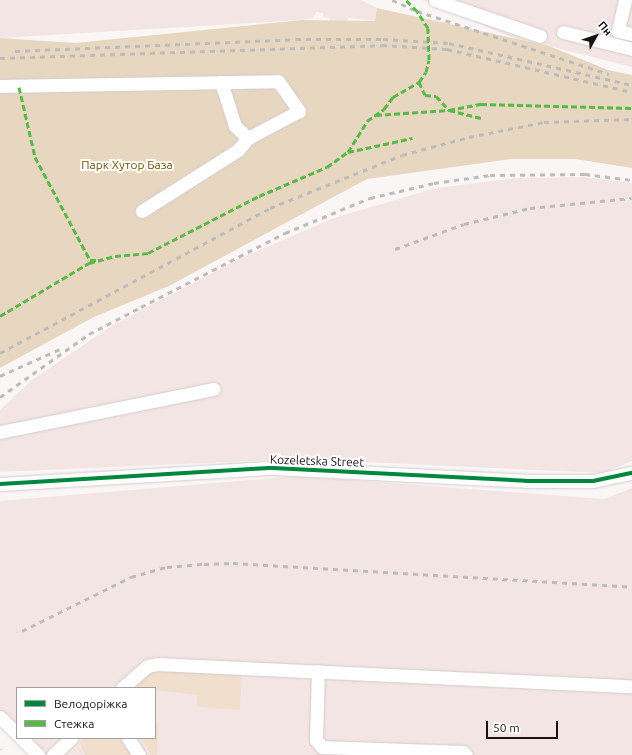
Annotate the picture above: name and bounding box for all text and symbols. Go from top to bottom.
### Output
north arrow [576,16,616,56]
text: Пн [596,19,614,38]
park label: Парк Хутор База [81,158,173,172]
street label: Kozeletska Street [270,452,364,470]
legend [16,687,156,739]
text: Велодоріжка [54,697,128,710]
scale bar [488,713,560,739]
text: Стежка [54,717,94,730]
text: 50 m [493,721,520,734]

